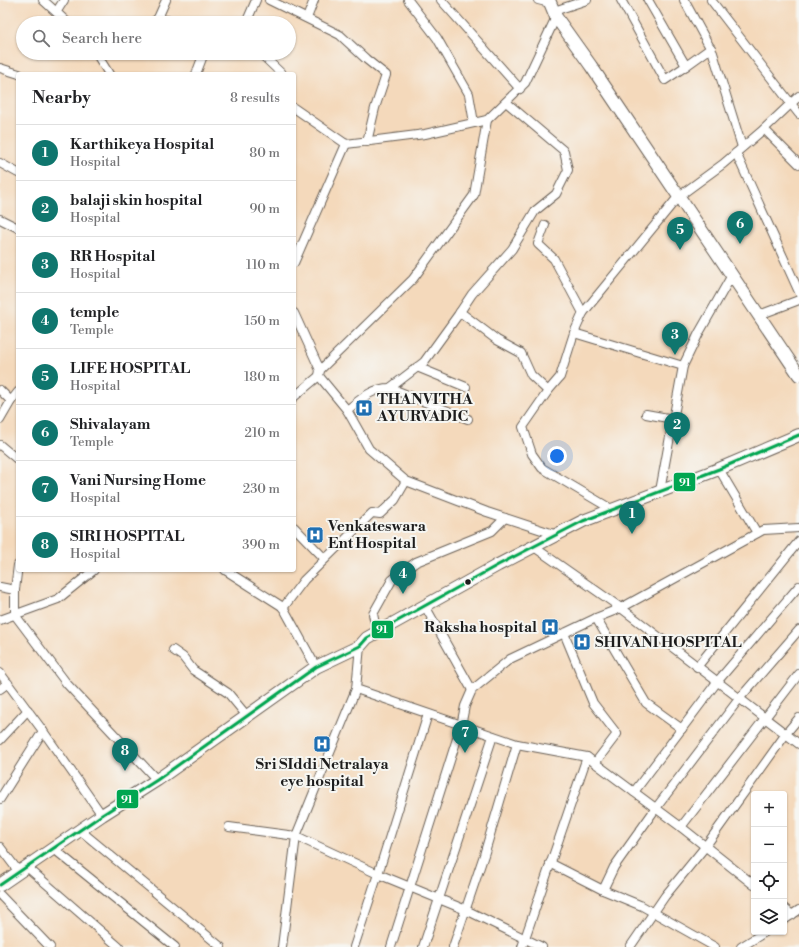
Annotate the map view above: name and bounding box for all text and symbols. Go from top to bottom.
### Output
search box [16,16,296,60]
icon: search [30,27,52,49]
text: Search here [62,29,142,48]
text: Nearby [32,87,91,109]
text: 8 results [230,90,280,106]
text: Karthikeya Hospital [70,135,214,154]
text: 1 [42,145,48,161]
text: 80 m [249,145,280,161]
text: Hospital [70,154,120,170]
text: balaji skin hospital [70,191,202,210]
text: 2 [41,201,49,217]
text: 90 m [249,201,280,217]
text: Hospital [70,210,120,226]
pin: 6 [727,211,753,244]
pin: 5 [667,217,693,250]
text: RR Hospital [70,247,155,266]
text: 3 [41,257,49,273]
text: 110 m [246,257,280,273]
text: Hospital [70,266,120,282]
text: temple [70,303,119,322]
text: 4 [41,313,49,329]
text: 150 m [245,313,280,329]
text: Temple [70,322,114,338]
pin: 3 [662,322,688,355]
text: LIFE HOSPITAL [70,359,190,378]
text: 5 [41,369,49,385]
text: 180 m [244,369,280,385]
text: Hospital [70,378,120,394]
place label: THANVITHA AYURVADIC [376,390,473,426]
hospital icon: THANVITHA AYURVADIC [354,398,374,418]
pin: 2 [664,412,690,445]
text: Shivalayam [70,415,150,434]
text: 6 [41,425,49,441]
text: 210 m [245,425,280,441]
text: Temple [70,434,114,450]
your location [547,446,567,466]
text: Vani Nursing Home [70,471,206,490]
line badge: 91 [673,472,696,492]
text: 91 [679,476,692,490]
text: 7 [41,481,49,497]
text: 230 m [243,481,280,497]
text: Hospital [70,490,120,506]
pin: 1 [619,501,645,534]
place label: Venkateswara Ent Hospital [327,517,427,553]
hospital icon: Venkateswara Ent Hospital [305,525,325,545]
text: SIRI HOSPITAL [70,527,184,546]
text: 8 [41,537,49,553]
text: 390 m [242,537,280,553]
text: Hospital [70,546,120,562]
pin: 4 [390,561,416,594]
unlabelled marker [463,577,473,587]
hospital icon: Raksha hospital [540,617,560,637]
place label: Raksha hospital [424,618,537,637]
line badge: 91 [371,620,394,639]
text: 91 [376,623,389,637]
hospital icon: SHIVANI HOSPITAL [572,632,592,652]
place label: SHIVANI HOSPITAL [595,633,742,652]
pin: 7 [452,720,478,753]
hospital icon: Sri SIddi Netralaya eye hospital [312,734,332,754]
pin: 8 [112,738,138,771]
place label: Sri SIddi Netralaya eye hospital [255,755,389,791]
line badge: 91 [116,789,139,809]
map controls [751,791,787,935]
button: + [751,791,787,827]
text: 91 [121,793,134,807]
button: − [751,827,787,863]
button: locate [751,863,787,899]
button: layers [751,899,787,935]

